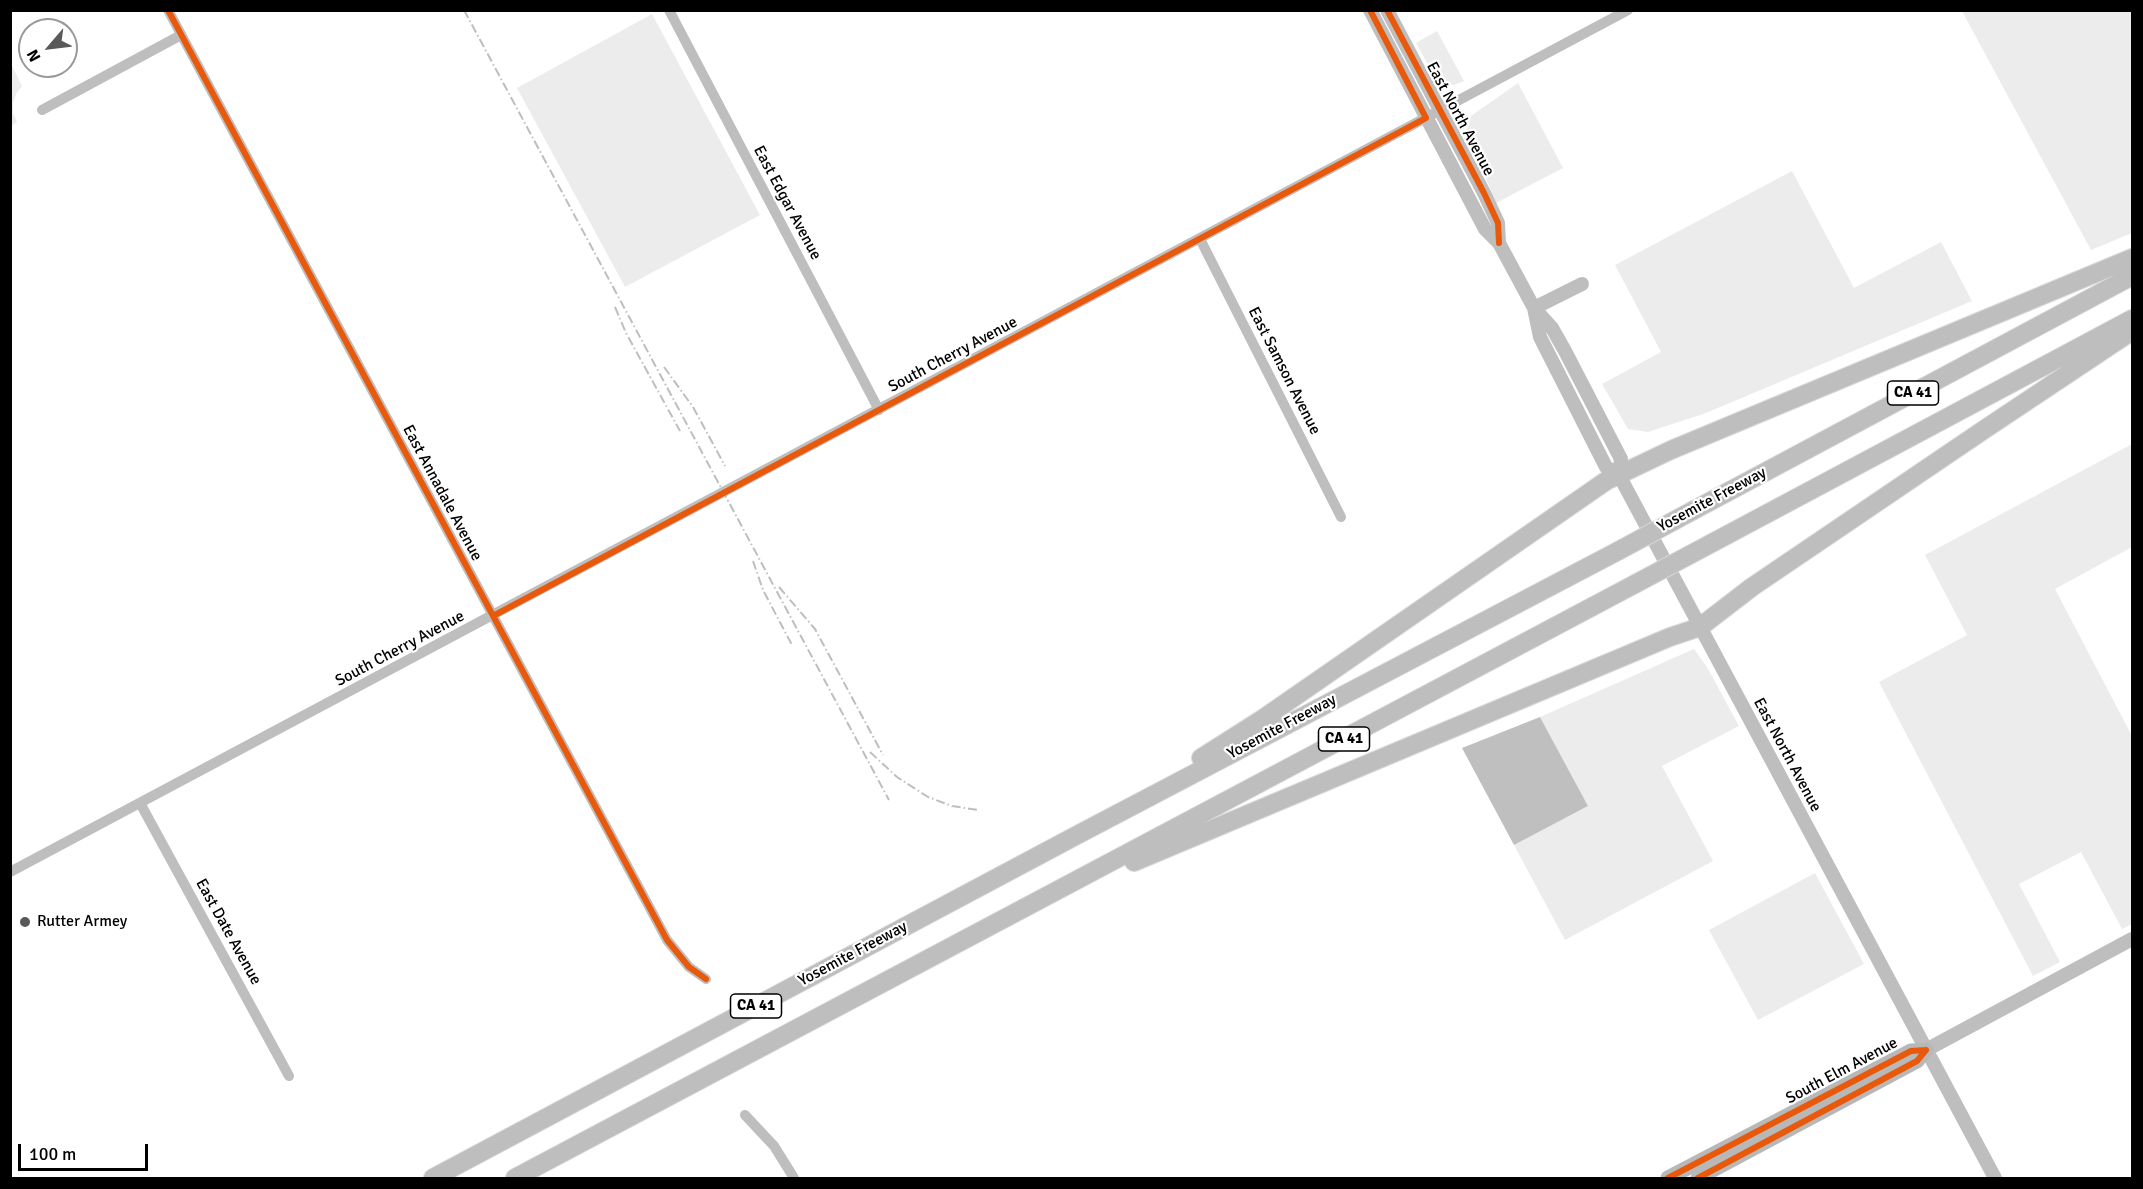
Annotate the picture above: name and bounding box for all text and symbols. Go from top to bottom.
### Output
north arrow [18,18,78,78]
text: N [22,46,45,65]
street label: East North Avenue [1422,59,1498,179]
street label: East Edgar Avenue [749,143,825,263]
street label: East Samson Avenue [1244,304,1324,438]
street label: South Cherry Avenue [885,313,1021,397]
road number: CA 41 [1888,381,1938,405]
street label: East Annadale Avenue [398,422,486,564]
street label: Yosemite Freeway [1654,463,1770,537]
street label: South Cherry Avenue [332,607,468,691]
street label: Yosemite Freeway [1224,690,1340,764]
street label: East North Avenue [1749,695,1825,815]
road number: CA 41 [1318,727,1370,751]
street label: East Date Avenue [191,876,265,988]
place label: Rutter Armey [37,912,127,932]
marker: Rutter Armey [18,915,32,929]
street label: Yosemite Freeway [795,917,911,991]
road number: CA 41 [730,994,782,1018]
street label: South Elm Avenue [1783,1033,1901,1109]
scale bar [21,1132,152,1170]
text: 100 m [29,1143,76,1165]

